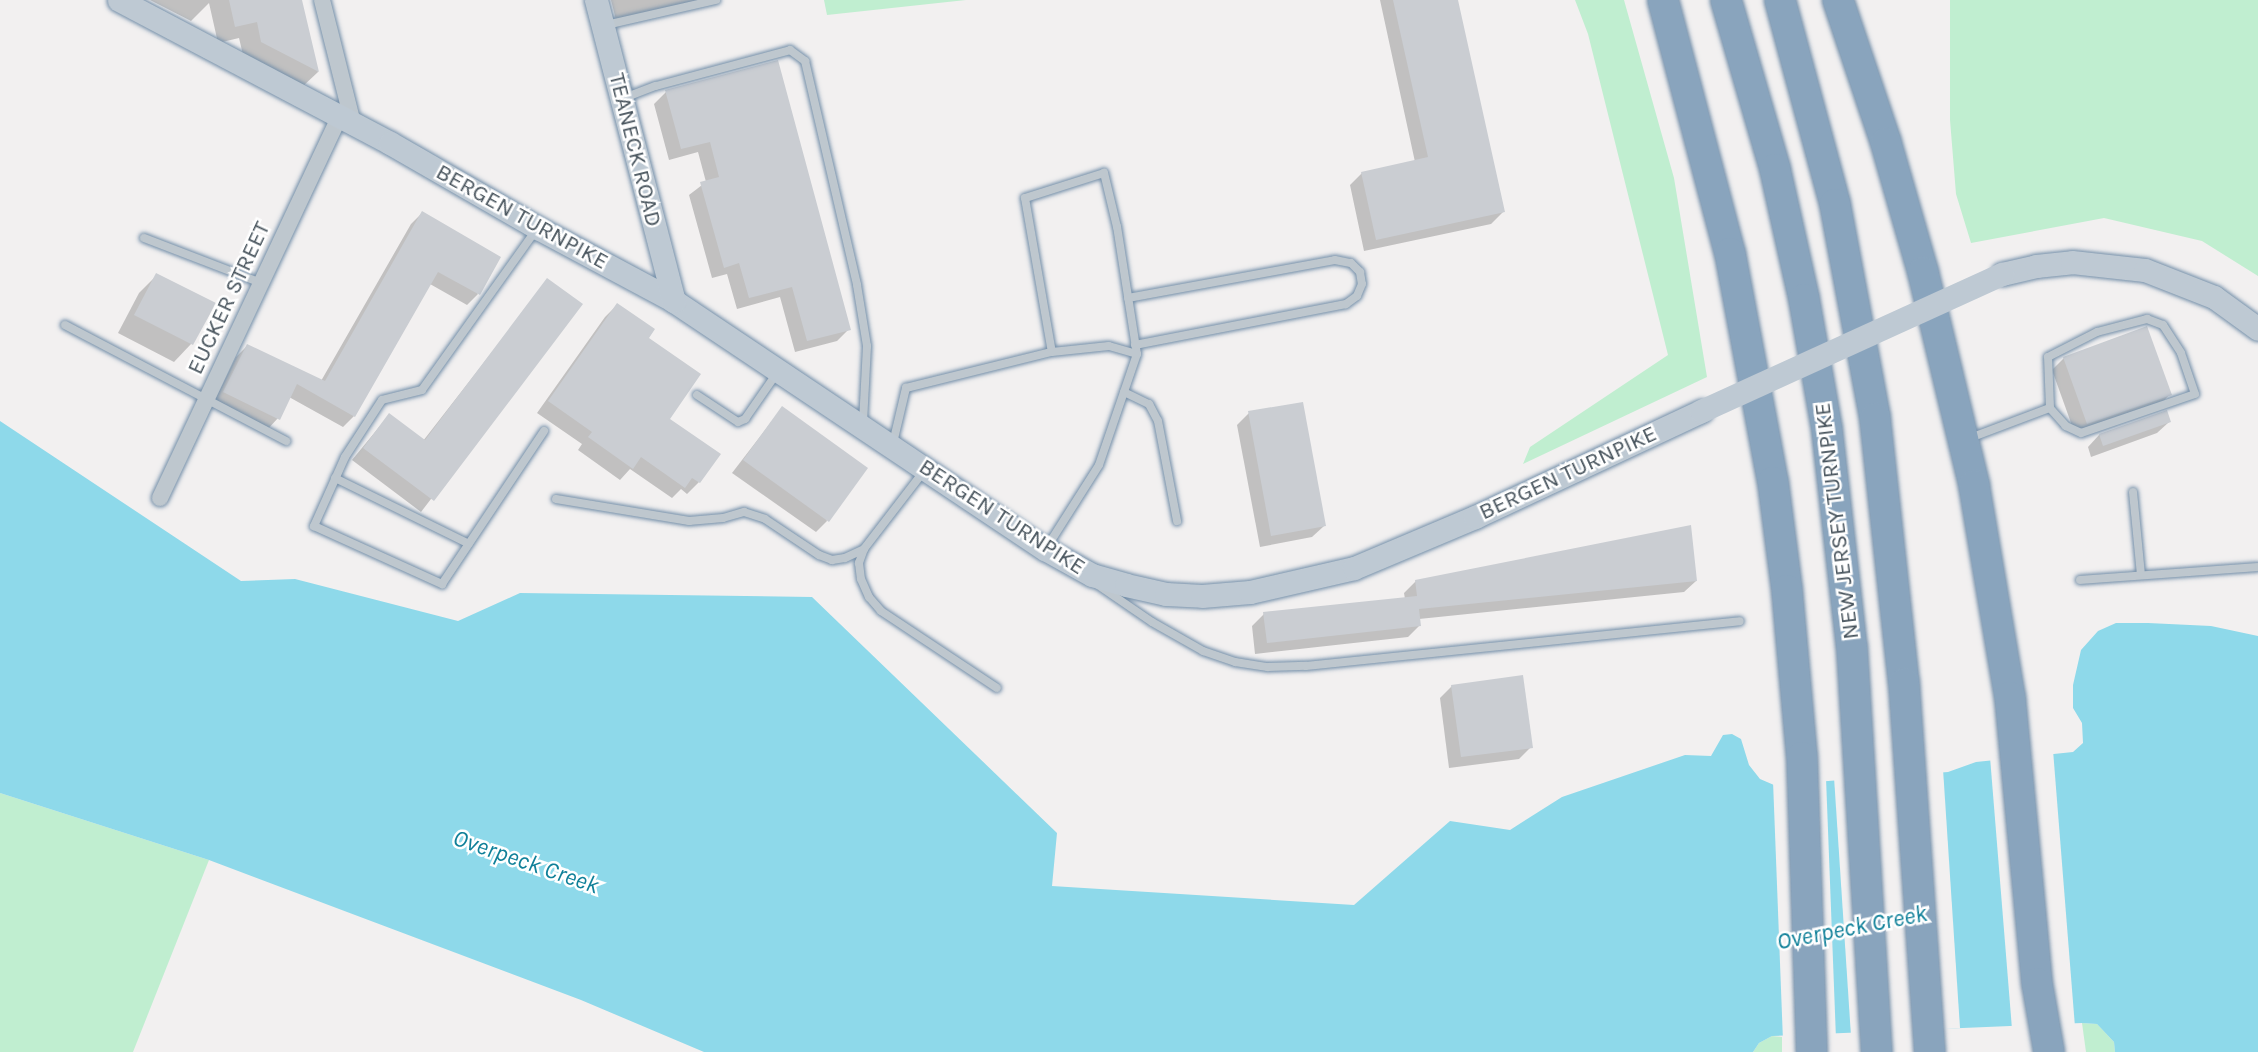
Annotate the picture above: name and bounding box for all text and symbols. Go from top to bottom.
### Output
street label: TEANECK ROAD [603,70,667,230]
street label: BERGEN TURNPIKE [431,158,613,276]
street label: EUCKER STREET [182,217,276,379]
street label: NEW JERSEY TURNPIKE [1809,401,1865,641]
street label: BERGEN TURNPIKE [1475,420,1661,526]
street label: BERGEN TURNPIKE [914,453,1090,581]
water label: Overpeck Creek [449,824,603,900]
water label: Overpeck Creek [1774,899,1930,957]

